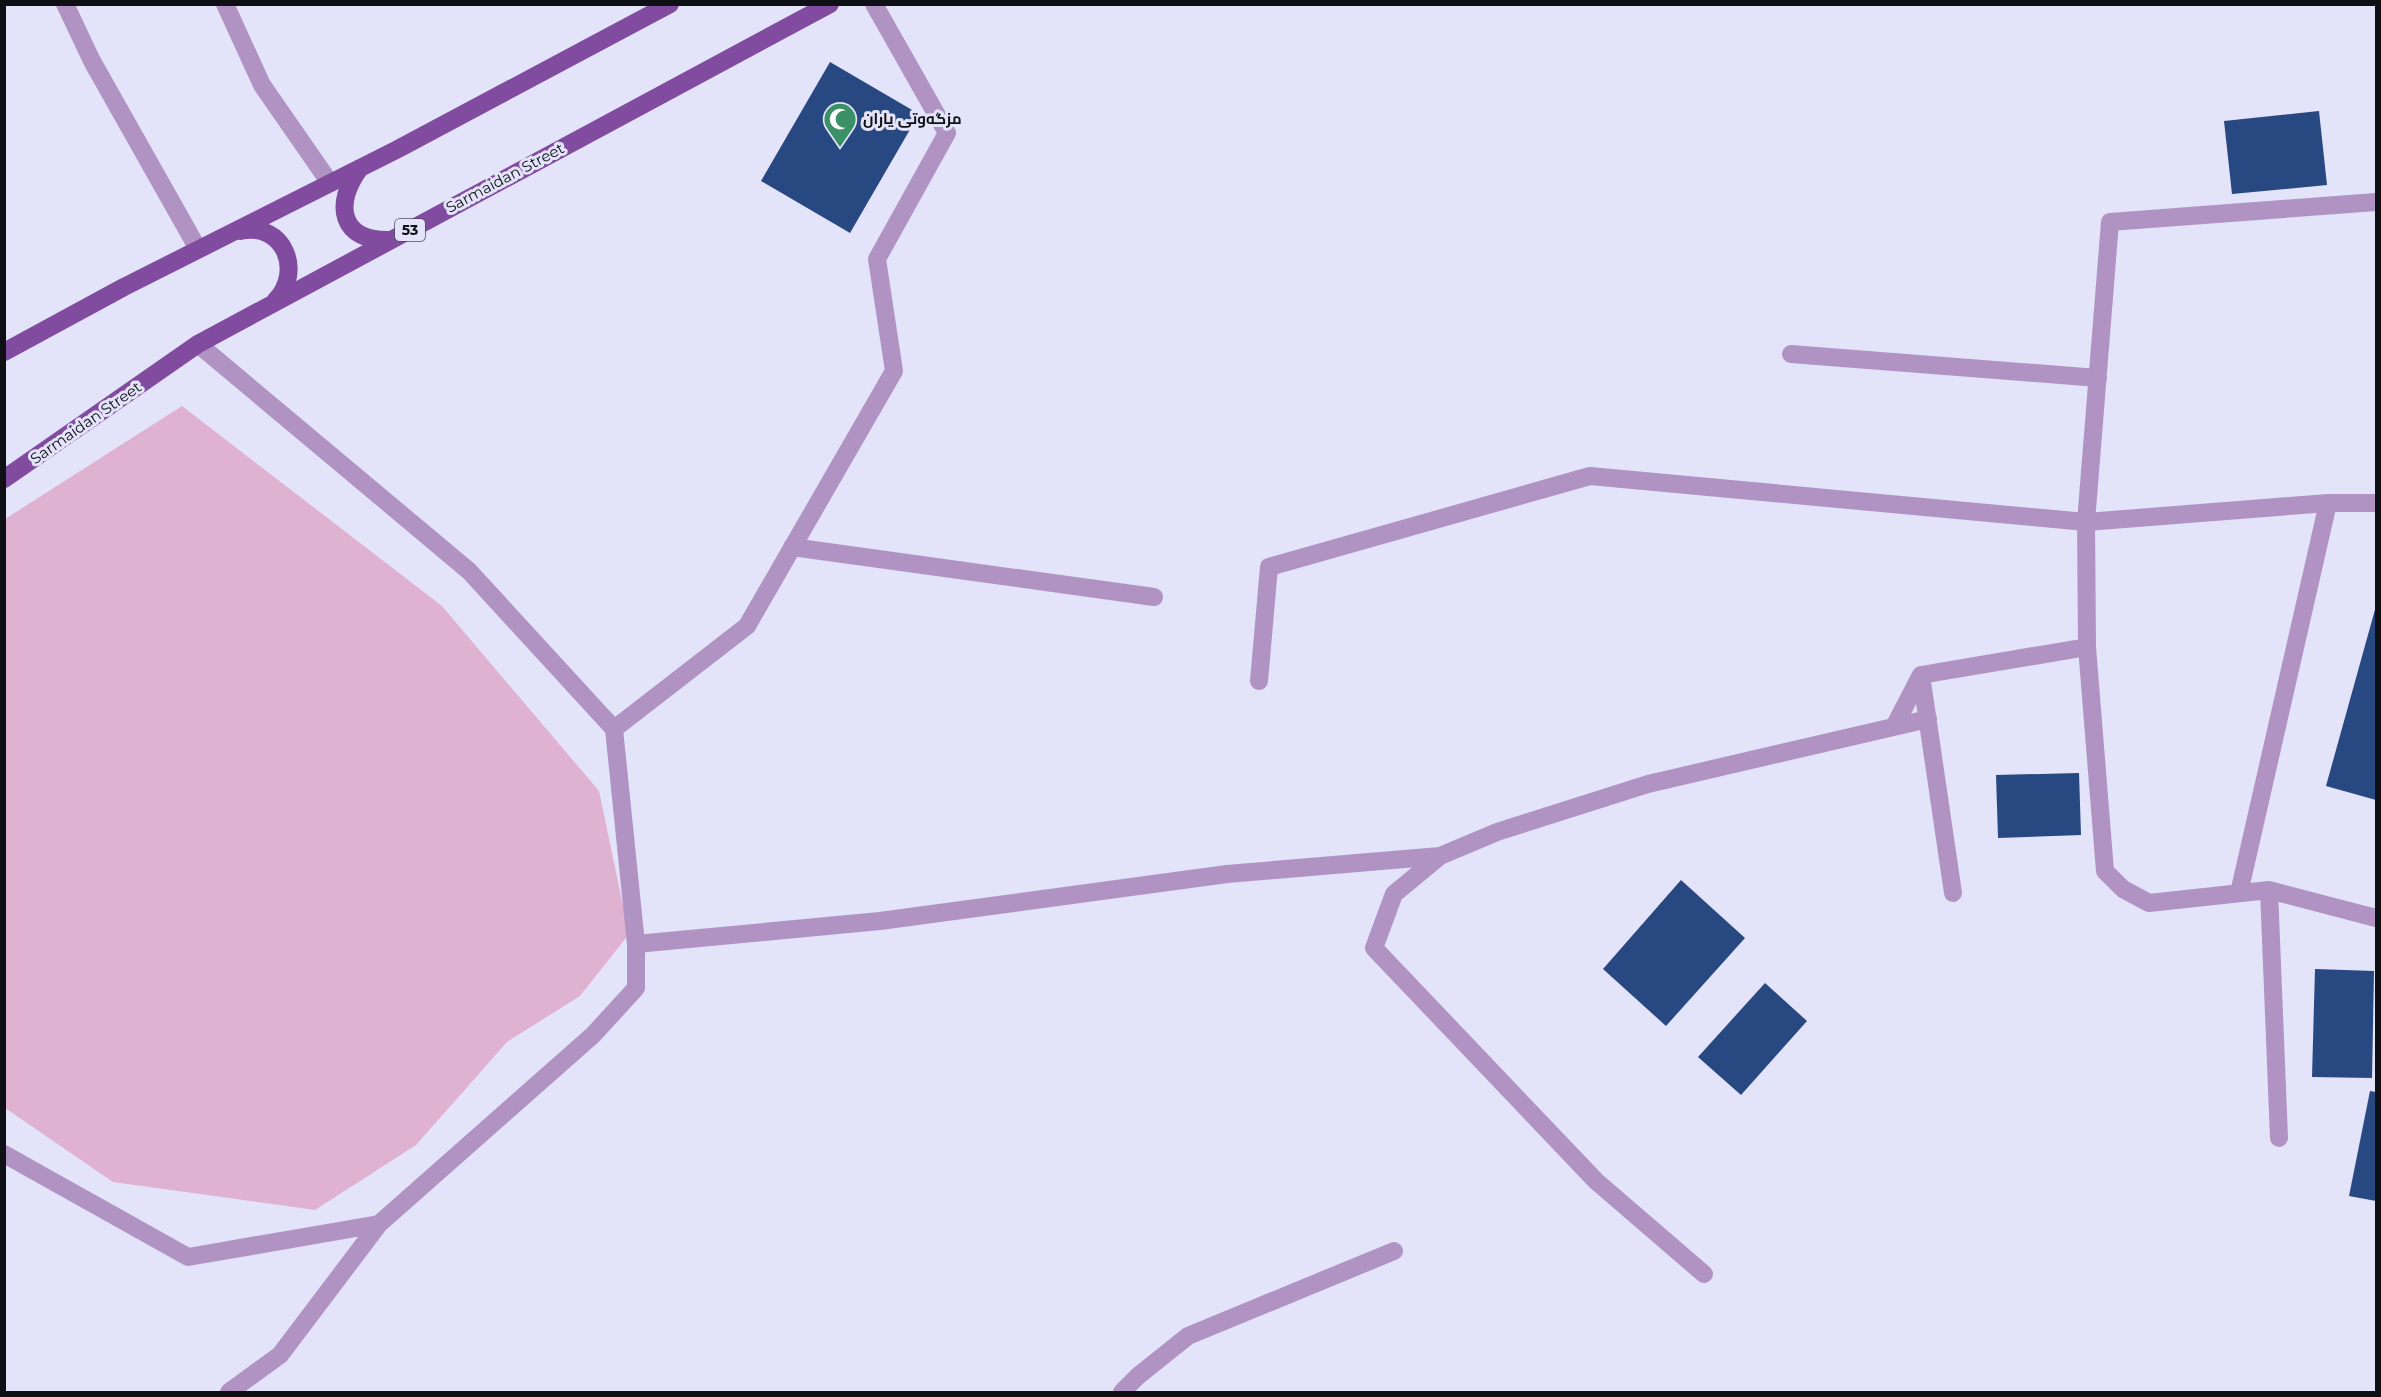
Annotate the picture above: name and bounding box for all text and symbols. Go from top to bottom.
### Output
mosque icon: مزگه‌وتی یاران [822,101,858,148]
place label: مزگه‌وتی یاران [863,109,962,128]
street label: Sarmaidan Street [442,138,567,217]
road number: 53 [395,219,425,241]
street label: Sarmaidan Street [27,377,145,468]

